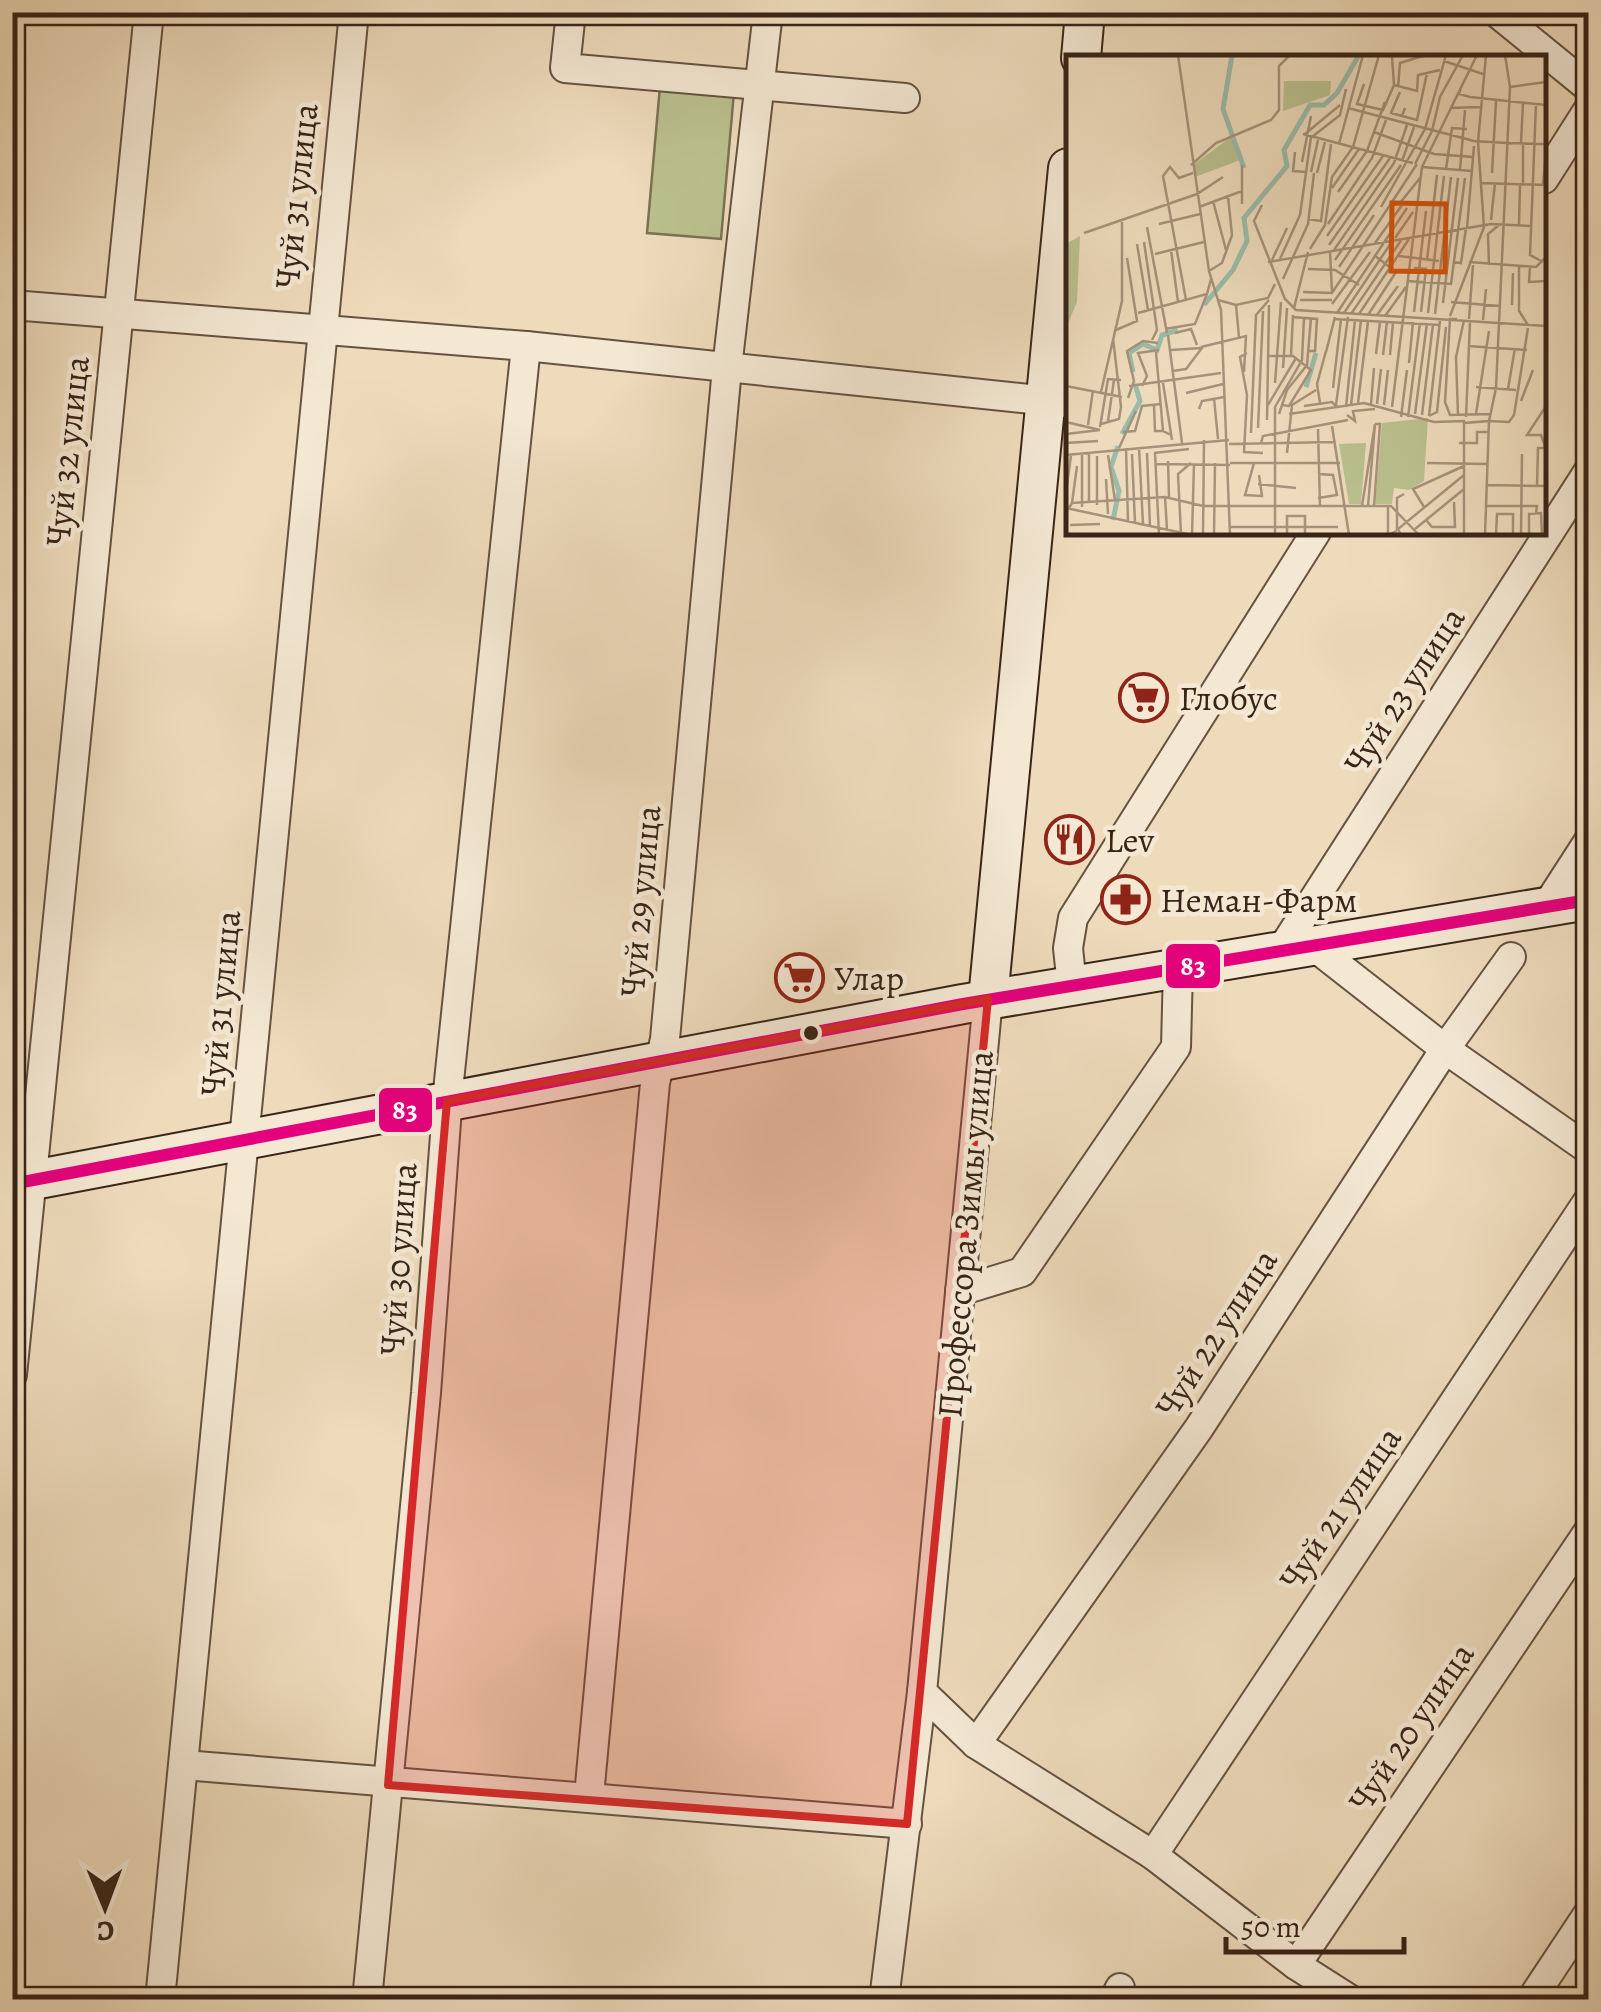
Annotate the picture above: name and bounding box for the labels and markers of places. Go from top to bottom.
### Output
supermarket icon: Глобус [1118,672,1170,724]
place label: Глобус [1179,674,1278,722]
restaurant icon: Lev [1044,814,1096,866]
place label: Lev [1105,816,1154,864]
pharmacy icon: Неман-Фарм [1099,874,1151,926]
place label: Неман-Фарм [1160,876,1358,924]
supermarket icon: Улар [773,952,825,1004]
place label: Улар [834,954,904,1002]
unlabelled marker [801,1023,821,1043]

